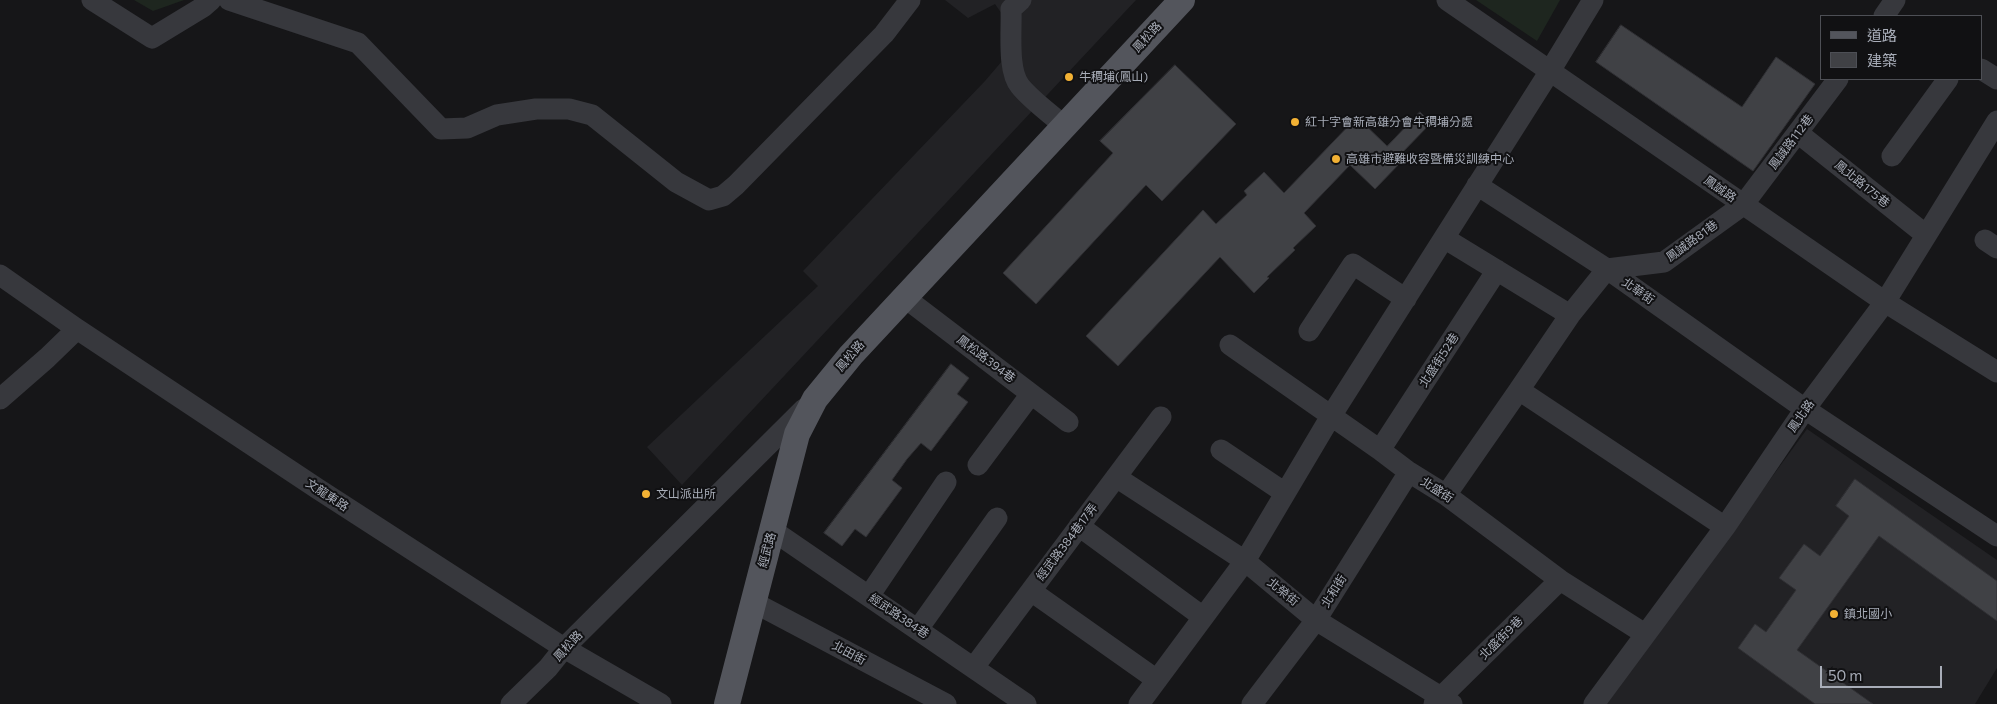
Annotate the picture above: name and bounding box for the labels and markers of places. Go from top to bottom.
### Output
place label: 牛稠埔(鳳山) [1079,70,1148,84]
marker: 牛稠埔(鳳山) [1063,71,1075,83]
place label: 紅十字會新高雄分會牛稠埔分處 [1305,115,1473,129]
marker: 紅十字會新高雄分會牛稠埔分處 [1289,116,1301,128]
place label: 高雄市避難收容暨備災訓練中心 [1346,152,1514,166]
marker: 高雄市避難收容暨備災訓練中心 [1330,153,1342,165]
place label: 文山派出所 [656,487,716,501]
marker: 文山派出所 [640,488,652,500]
place label: 鎮北國小 [1844,607,1892,621]
marker: 鎮北國小 [1828,608,1840,620]

